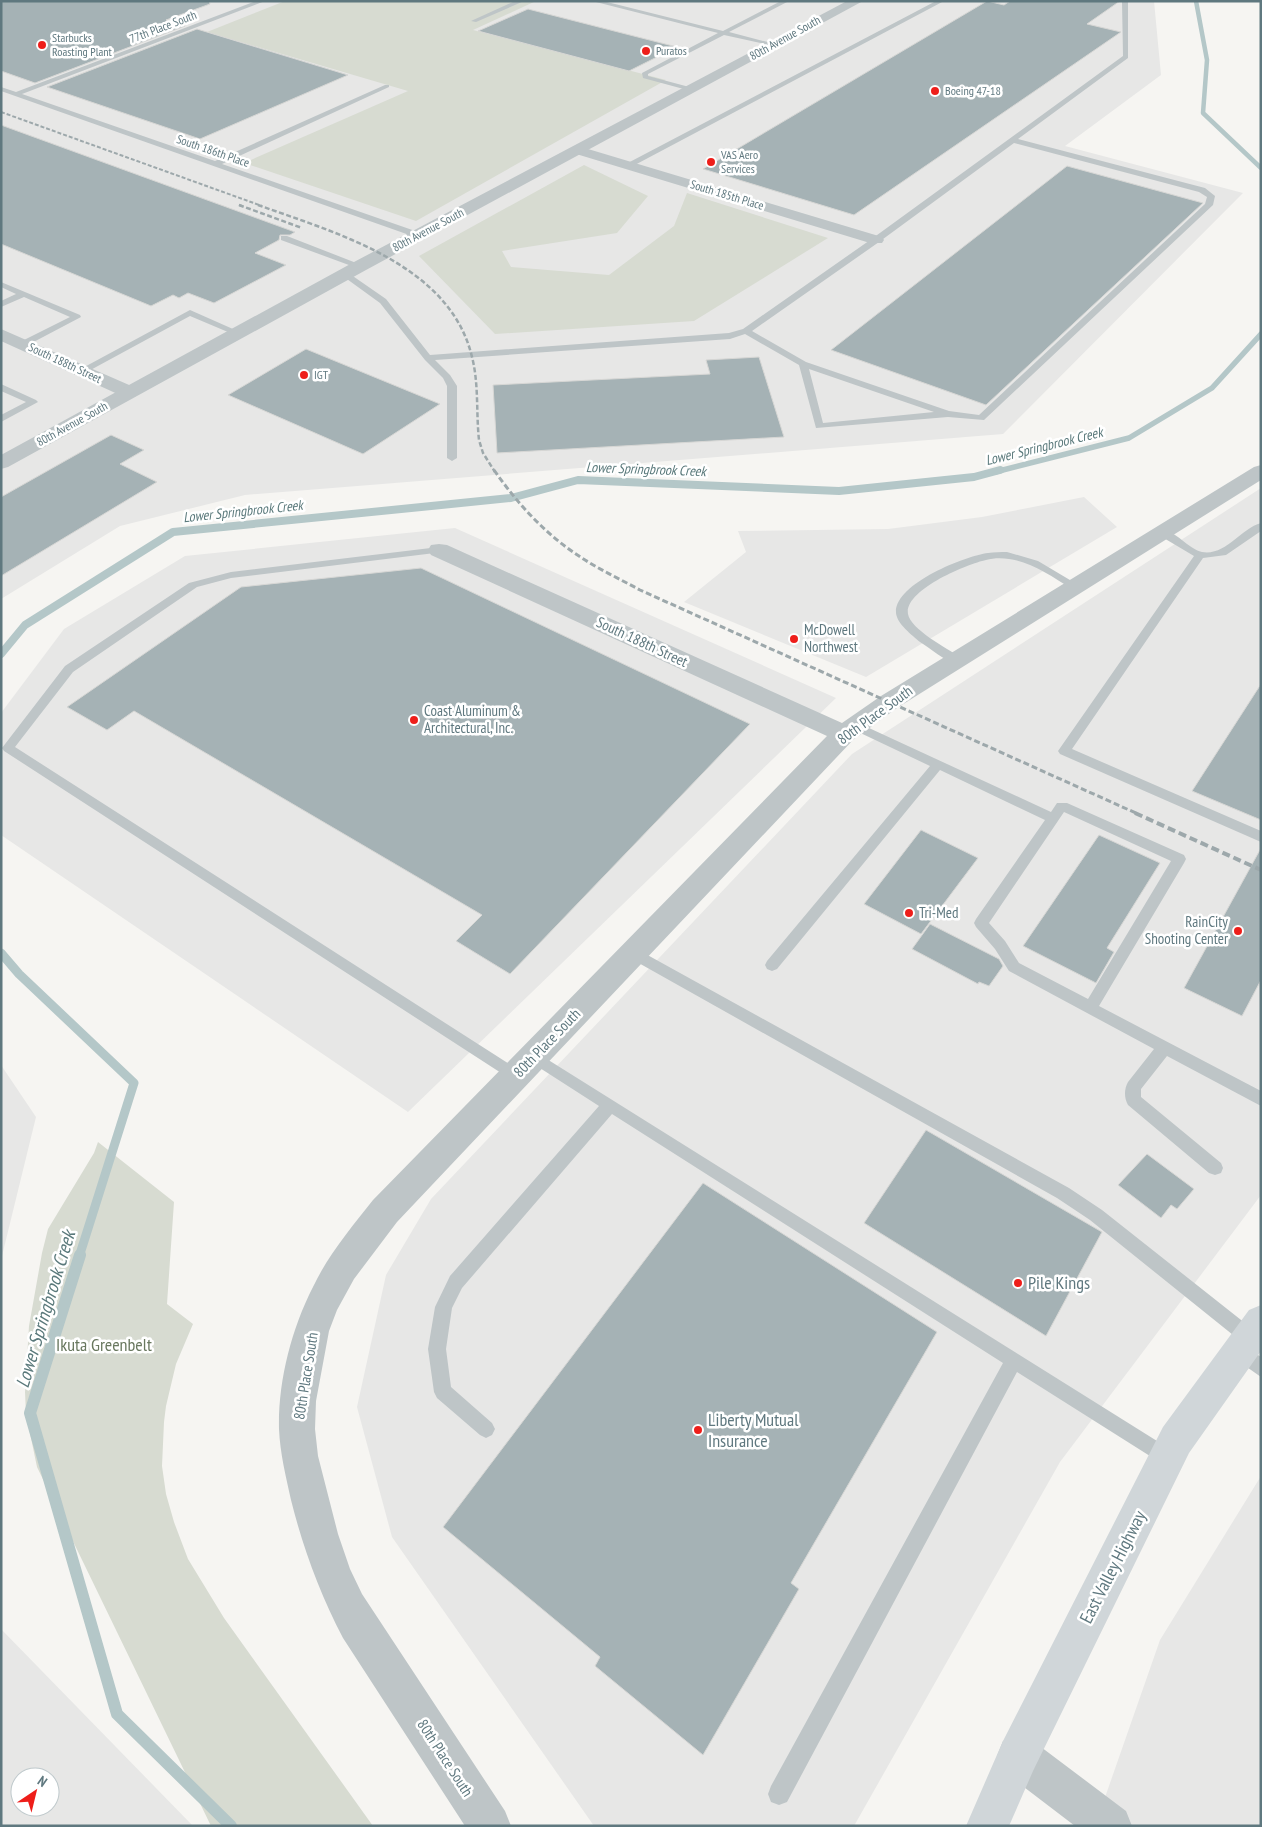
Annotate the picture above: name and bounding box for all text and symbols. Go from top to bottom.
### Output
street label: 77th Place South [127,7,198,46]
street label: 80th Avenue South [747,12,823,63]
place label: Starbucks Roasting Plant [52,30,113,59]
marker: Starbucks Roasting Plant [36,39,48,51]
place label: Puratos [656,43,687,58]
marker: Puratos [640,45,652,57]
place label: Boeing 47-18 [945,83,1001,98]
marker: Boeing 47-18 [929,85,941,97]
street label: South 186th Place [175,131,252,170]
place label: VAS Aero Services [720,147,758,176]
marker: VAS Aero Services [705,156,717,168]
street label: South 185th Place [689,176,766,213]
street label: 80th Avenue South [390,204,466,255]
street label: South 188th Street [26,339,105,386]
place label: IGT [314,367,329,382]
marker: IGT [298,369,310,381]
street label: 80th Avenue South [34,398,110,449]
water label: Lower Springbrook Creek [984,422,1106,469]
water label: Lower Springbrook Creek [586,458,708,480]
water label: Lower Springbrook Creek [182,496,305,526]
street label: South 188th Street [594,612,691,671]
place label: McDowell Northwest [804,620,858,656]
marker: McDowell Northwest [788,633,800,645]
street label: 80th Place South [833,681,916,748]
place label: Coast Aluminum & Architectural, Inc. [424,701,521,737]
marker: Coast Aluminum & Architectural, Inc. [408,714,420,726]
place label: Tri-Med [919,903,958,922]
marker: Tri-Med [903,907,915,919]
place label: RainCity Shooting Center [1145,912,1229,948]
marker: RainCity Shooting Center [1232,925,1244,937]
street label: 80th Place South [509,1004,584,1081]
water label: Lower Springbrook Creek [10,1225,81,1390]
place label: Pile Kings [1028,1271,1090,1294]
marker: Pile Kings [1012,1277,1024,1289]
street label: 80th Place South [289,1331,322,1421]
park label: Ikuta Greenbelt [56,1333,152,1356]
place label: Liberty Mutual Insurance [708,1408,799,1452]
marker: Liberty Mutual Insurance [692,1424,704,1436]
street label: East Valley Highway [1074,1506,1151,1627]
street label: 80th Place South [413,1716,477,1800]
north arrow [10,1767,60,1817]
text: N [34,1772,51,1791]

